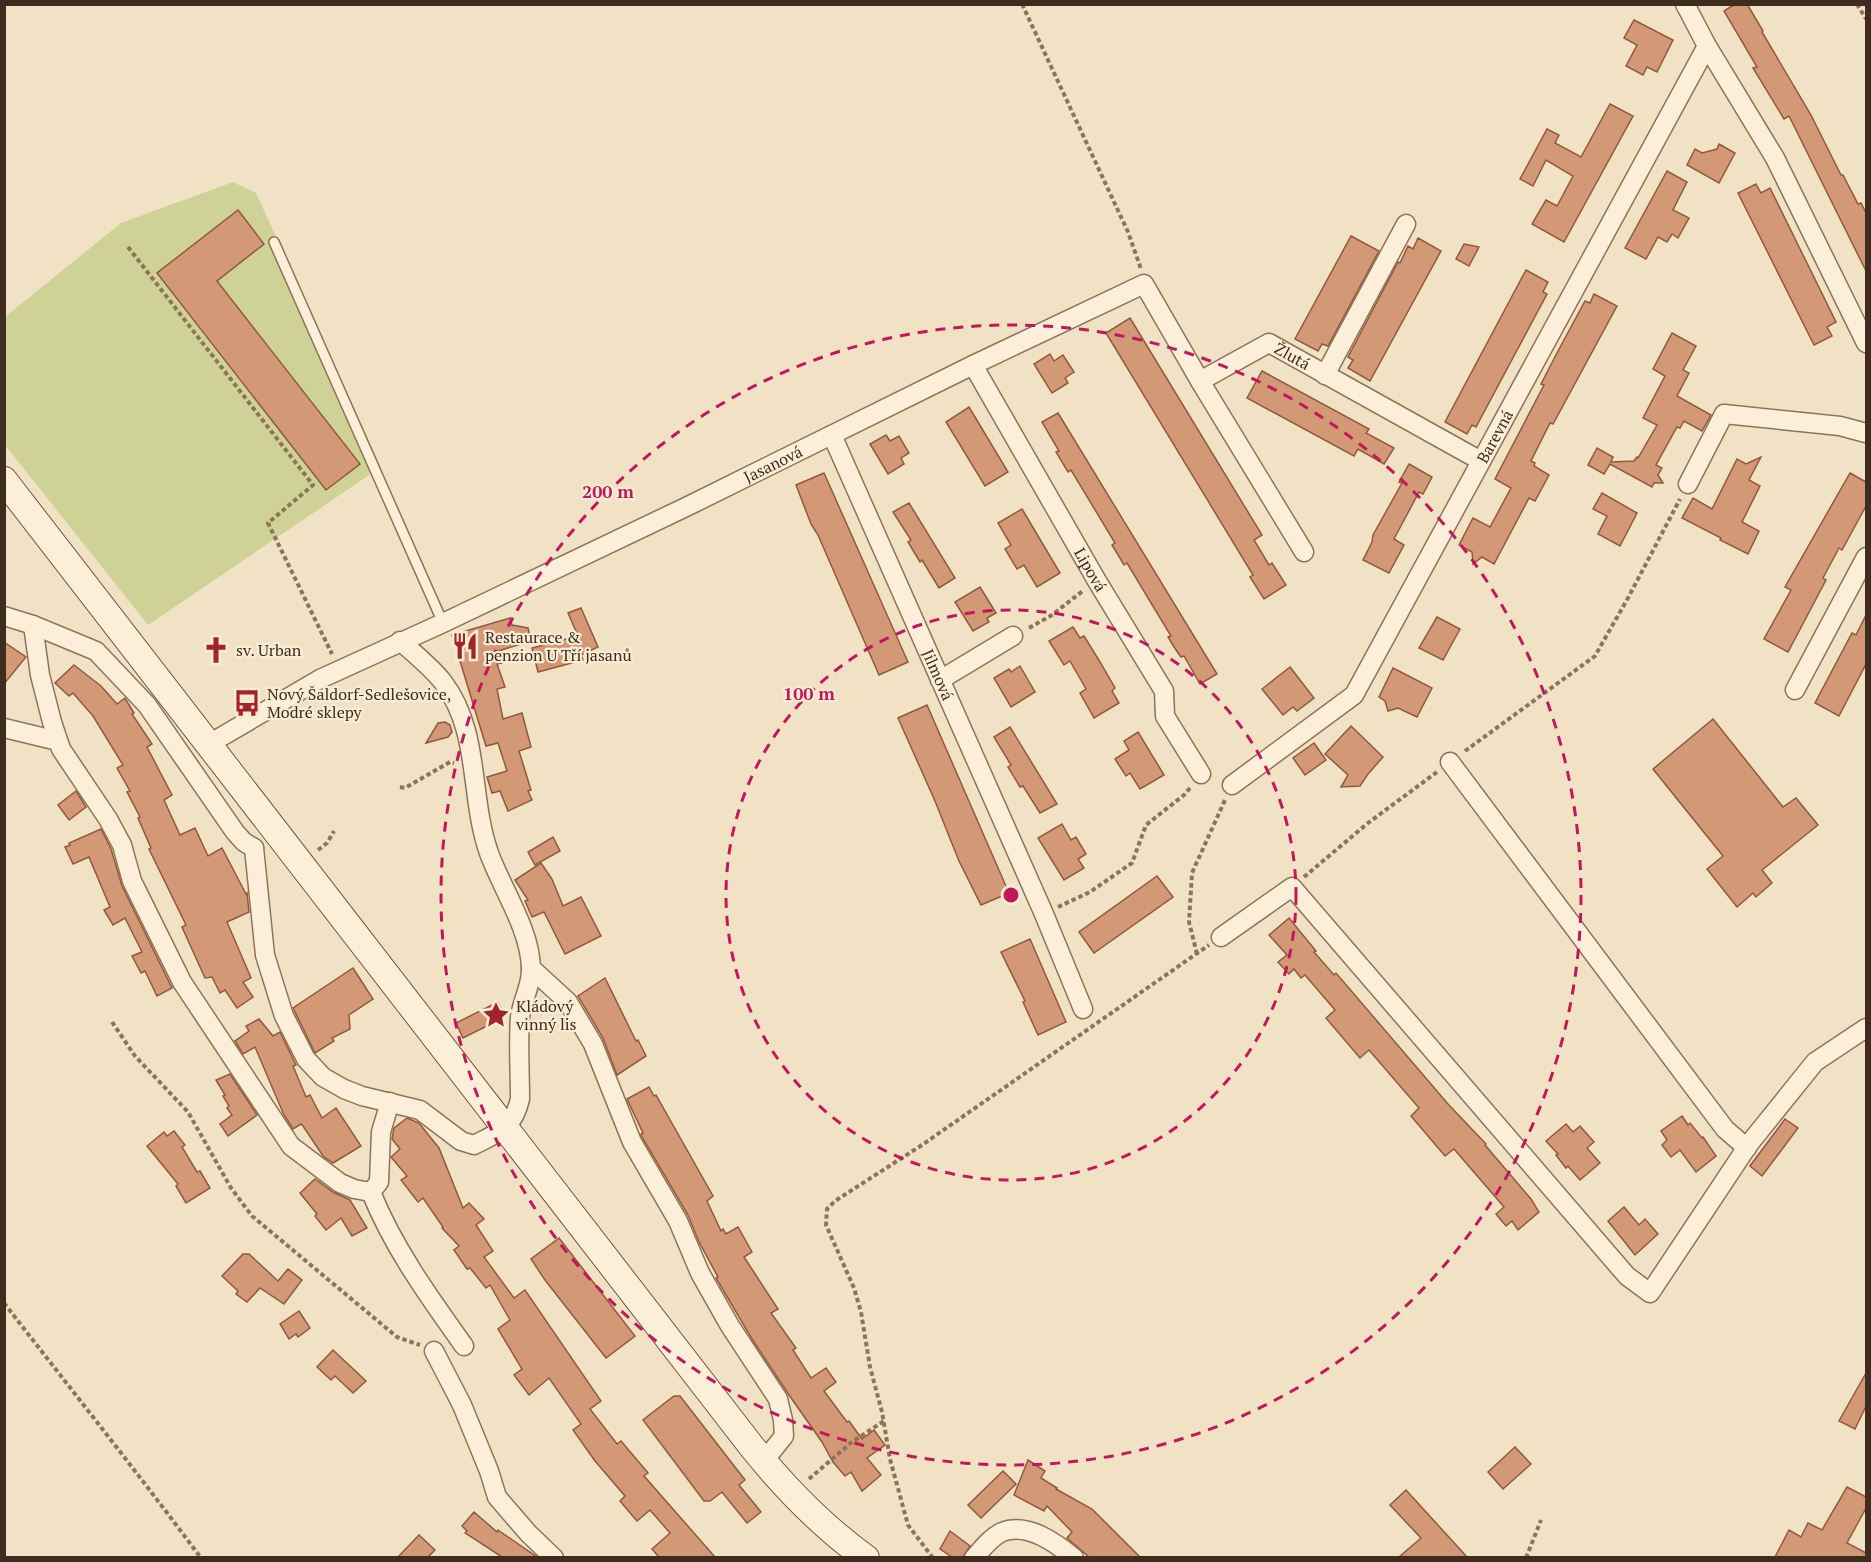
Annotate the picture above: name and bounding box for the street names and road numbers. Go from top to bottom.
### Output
street label: Žlutá [1271,337,1314,375]
street label: Barevná [1471,406,1518,467]
street label: Jasanová [740,440,806,488]
street label: Lipová [1069,544,1112,596]
street label: Jilmová [917,646,959,704]

